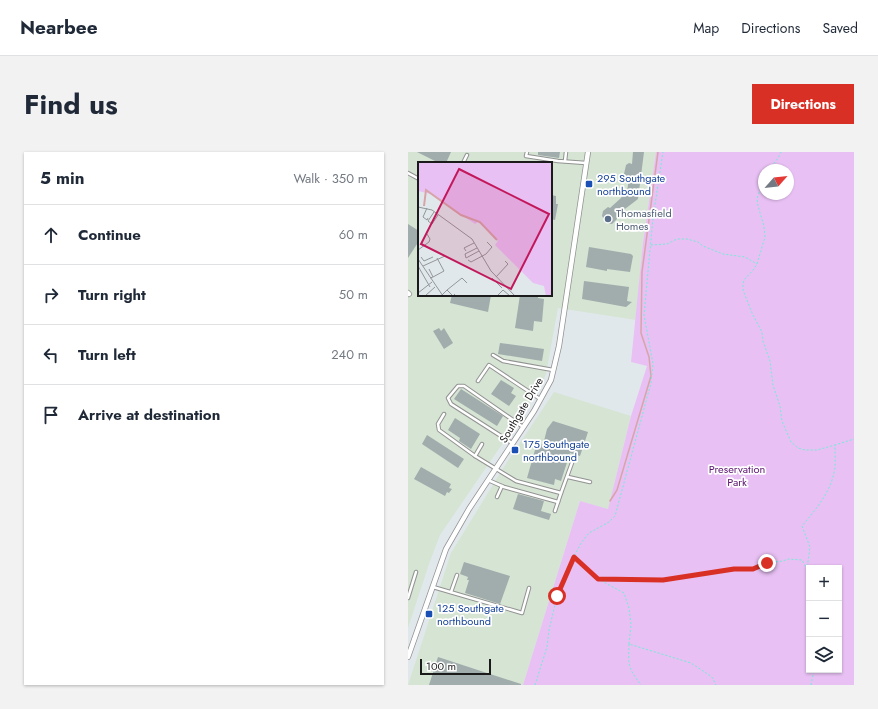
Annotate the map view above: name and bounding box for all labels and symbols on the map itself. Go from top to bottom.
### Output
inset map [418,162,552,296]
north arrow [758,164,794,200]
place label: 295 Southgate northbound [597,170,666,199]
marker: 295 Southgate northbound [584,179,594,189]
place label: Thomasfield Homes [616,205,672,234]
marker: Thomasfield Homes [603,214,613,224]
street label: Southgate Drive [495,374,547,446]
place label: 175 Southgate northbound [523,436,590,465]
marker: 175 Southgate northbound [510,445,520,455]
park label: Preservation Park [709,461,765,490]
route end [758,554,776,572]
route start [548,587,566,605]
place label: 125 Southgate northbound [437,600,504,629]
marker: 125 Southgate northbound [424,609,434,619]
scale bar [420,657,491,676]

